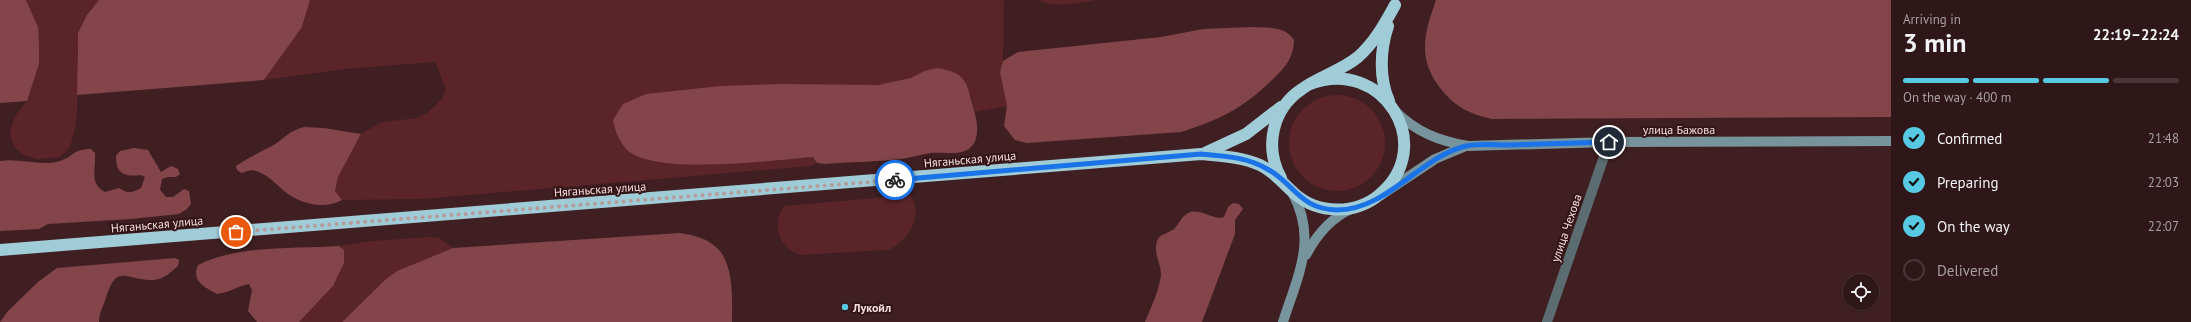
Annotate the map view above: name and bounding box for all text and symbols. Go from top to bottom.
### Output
text: Arriving in [1903,11,1961,28]
text: 22:19–22:24 [2093,25,2179,44]
text: 3 min [1903,26,1966,59]
text: On the way · 400 m [1903,89,2011,106]
street label: улица Бажова [1643,122,1715,137]
pin [1592,125,1626,159]
icon: check [1903,127,1925,149]
text: Confirmed [1937,129,2002,148]
text: 21:48 [2148,130,2179,147]
icon: home [1598,131,1620,153]
street label: Няганьская улица [923,147,1017,171]
courier [875,160,915,200]
icon: bike [884,169,906,191]
icon: check [1903,171,1925,193]
text: Preparing [1937,173,1999,192]
text: 22:03 [2148,174,2179,191]
street label: Няганьская улица [553,178,647,200]
street label: улица Чехова [1547,192,1585,264]
street label: Няганьская улица [110,212,204,236]
pin [219,215,253,249]
icon: check [1903,215,1925,237]
text: On the way [1937,217,2010,236]
text: 22:07 [2148,218,2179,235]
icon: bag [225,221,247,243]
text: Delivered [1937,261,1998,280]
map controls [1843,274,1879,310]
button: locate [1843,274,1879,310]
place label: Лукойл [852,300,891,315]
marker: Лукойл [840,302,850,312]

